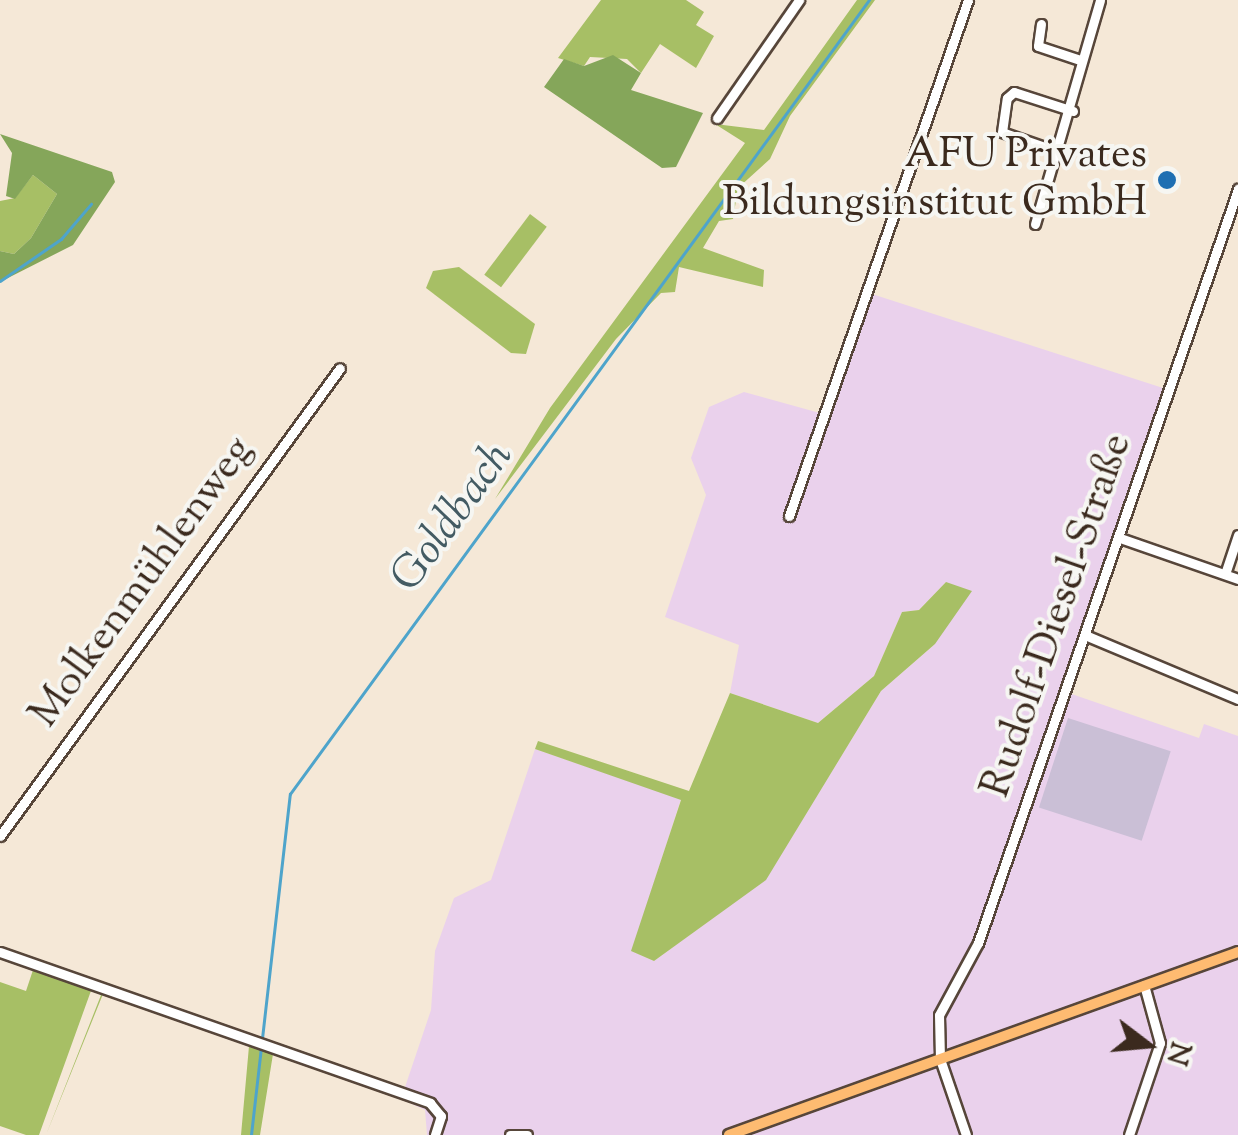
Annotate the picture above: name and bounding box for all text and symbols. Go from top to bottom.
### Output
place label: AFU Privates Bildungsinstitut GmbH [722,131,1147,230]
marker: AFU Privates Bildungsinstitut GmbH [1156,169,1178,191]
street label: Molkenmühlenweg [21,428,265,738]
street label: Rudolf-Diesel-Straße [972,428,1144,804]
water label: Goldbach [381,432,527,604]
north arrow [1098,995,1198,1095]
text: N [1155,1037,1199,1070]

